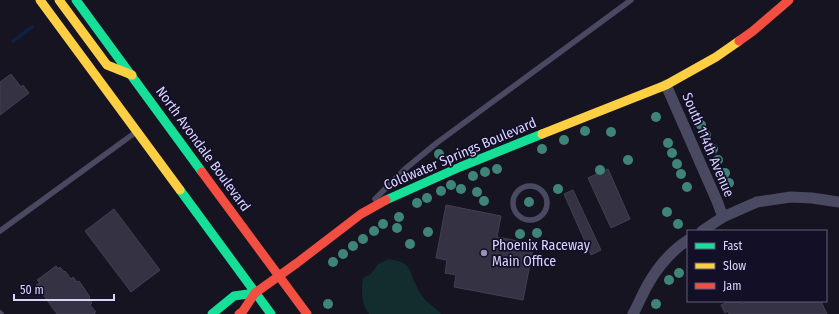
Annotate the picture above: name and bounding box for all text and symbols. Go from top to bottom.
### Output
street label: North Avondale Boulevard [152,83,254,215]
street label: South 114th Avenue [678,90,738,200]
street label: Coldwater Springs Boulevard [381,114,539,194]
legend [687,230,827,302]
place label: Phoenix Raceway Main Office [492,237,591,270]
text: Fast [723,239,742,253]
marker: Phoenix Raceway Main Office [479,248,489,258]
text: Slow [723,259,746,273]
scale bar [14,276,114,302]
text: Jam [723,279,741,293]
text: 50 m [20,283,44,297]

